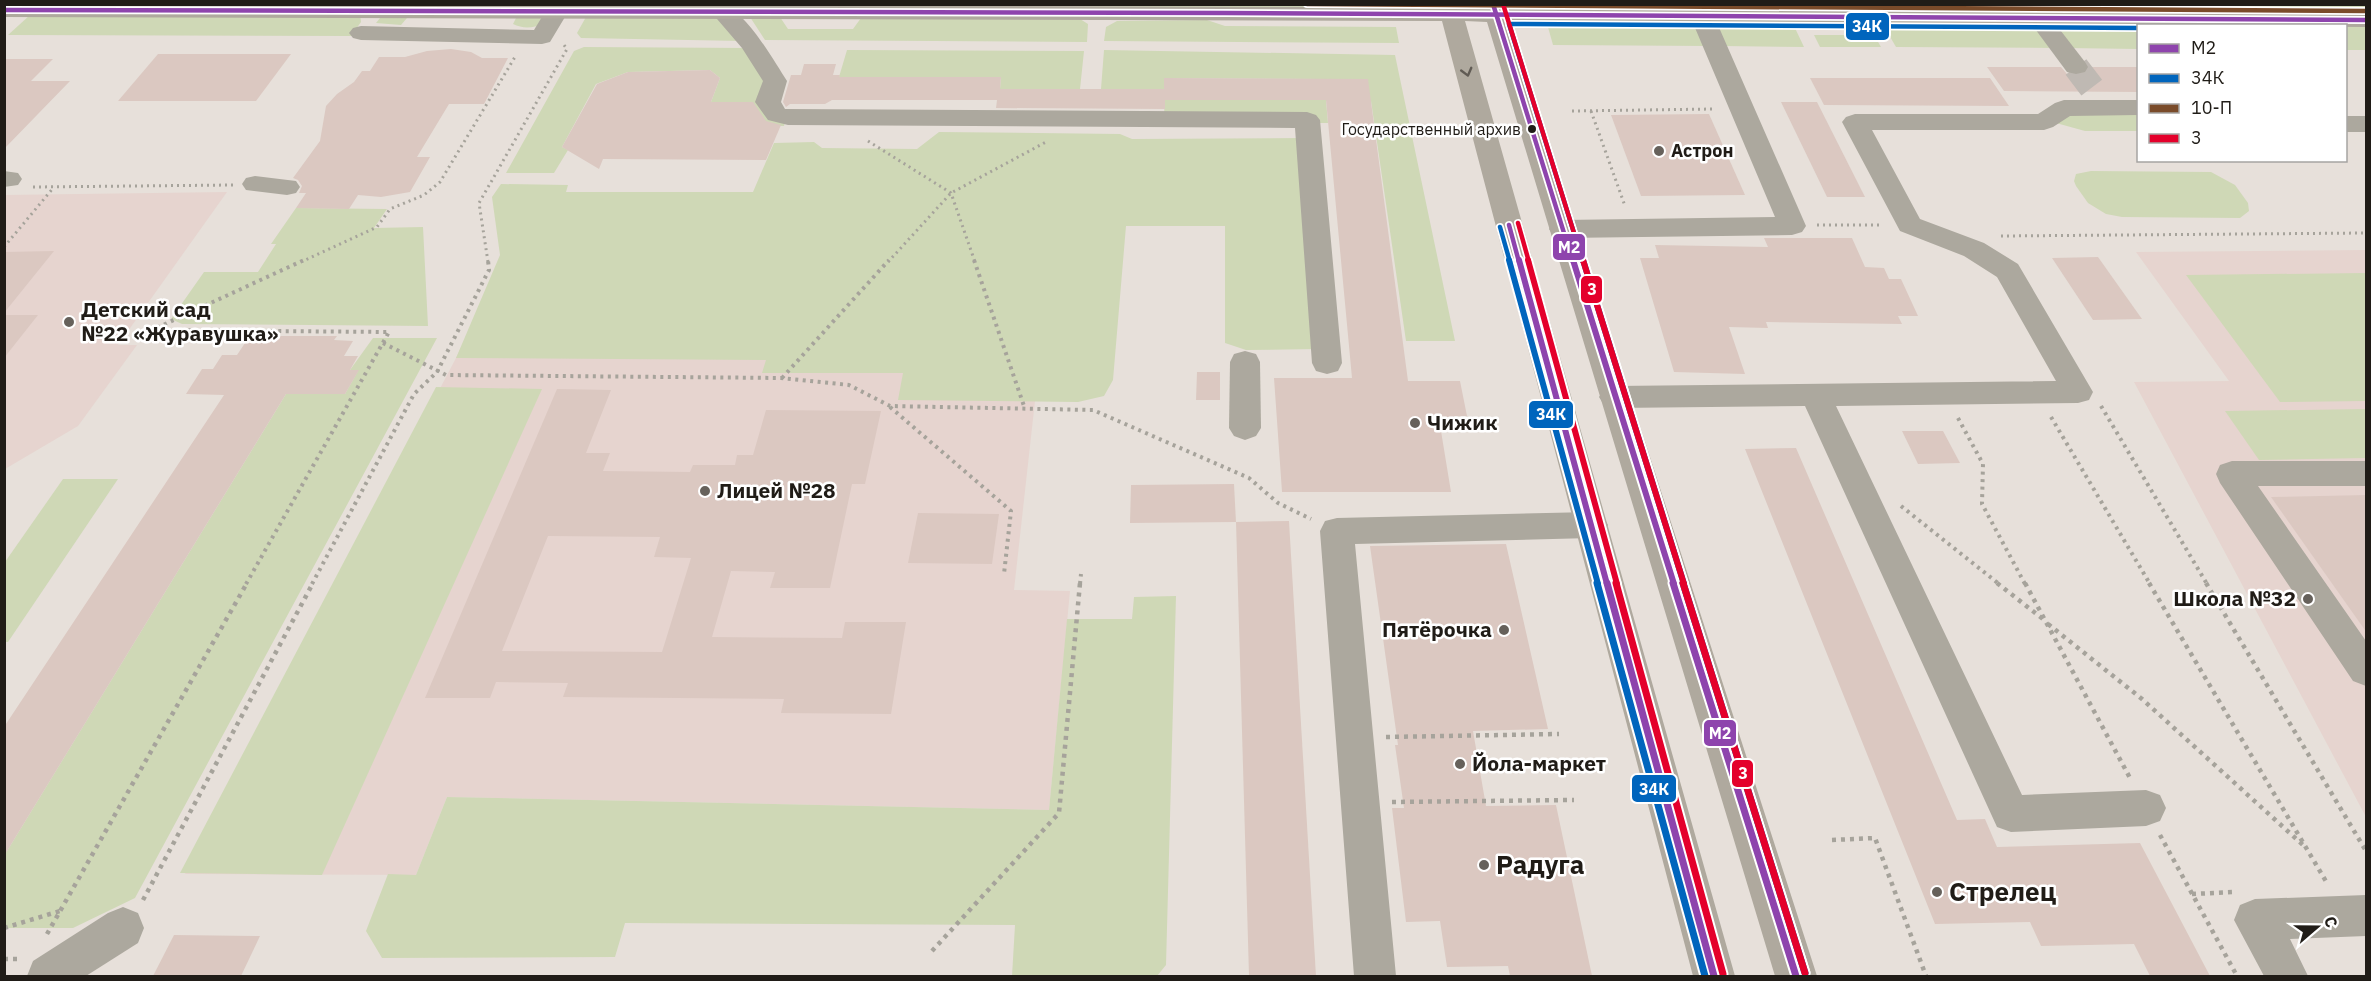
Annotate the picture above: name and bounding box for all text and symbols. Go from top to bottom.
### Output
line badge: 34К [1845,12,1890,41]
text: 34К [1852,16,1882,36]
legend [2137,24,2347,162]
text: М2 [2191,36,2216,59]
text: 34К [2191,66,2225,89]
one-way arrow [1460,67,1473,77]
text: 10-П [2191,96,2232,119]
place label: Государственный архив [1342,119,1521,139]
marker: Государственный архив [1526,123,1538,135]
text: 3 [2191,126,2202,149]
place label: Астрон [1671,139,1733,162]
marker: Астрон [1652,144,1666,158]
line badge: М2 [1552,233,1586,261]
text: М2 [1558,237,1580,257]
line badge: 3 [1580,275,1603,304]
text: 3 [1587,279,1597,299]
place label: Детский сад №22 «Журавушка» [81,295,278,347]
marker: Детский сад №22 «Журавушка» [62,315,76,329]
line badge: 34К [1528,400,1574,429]
text: 34К [1536,404,1566,424]
place label: Чижик [1427,408,1498,436]
marker: Чижик [1408,416,1422,430]
place label: Лицей №28 [717,476,836,504]
marker: Лицей №28 [698,484,712,498]
place label: Школа №32 [2173,584,2296,612]
marker: Школа №32 [2301,592,2315,606]
place label: Пятёрочка [1382,615,1492,643]
marker: Пятёрочка [1497,623,1511,637]
line badge: М2 [1703,719,1737,747]
text: М2 [1709,723,1731,743]
place label: Йола-маркет [1472,749,1606,777]
marker: Йола-маркет [1453,757,1467,771]
line badge: 3 [1731,759,1754,788]
text: 3 [1738,763,1748,783]
line badge: 34К [1631,774,1677,803]
text: 34К [1639,779,1669,799]
place label: Радуга [1496,847,1585,881]
marker: Радуга [1477,858,1491,872]
place label: Стрелец [1949,874,2057,908]
marker: Стрелец [1930,885,1944,899]
north arrow [2287,897,2347,957]
text: С [2320,914,2342,930]

